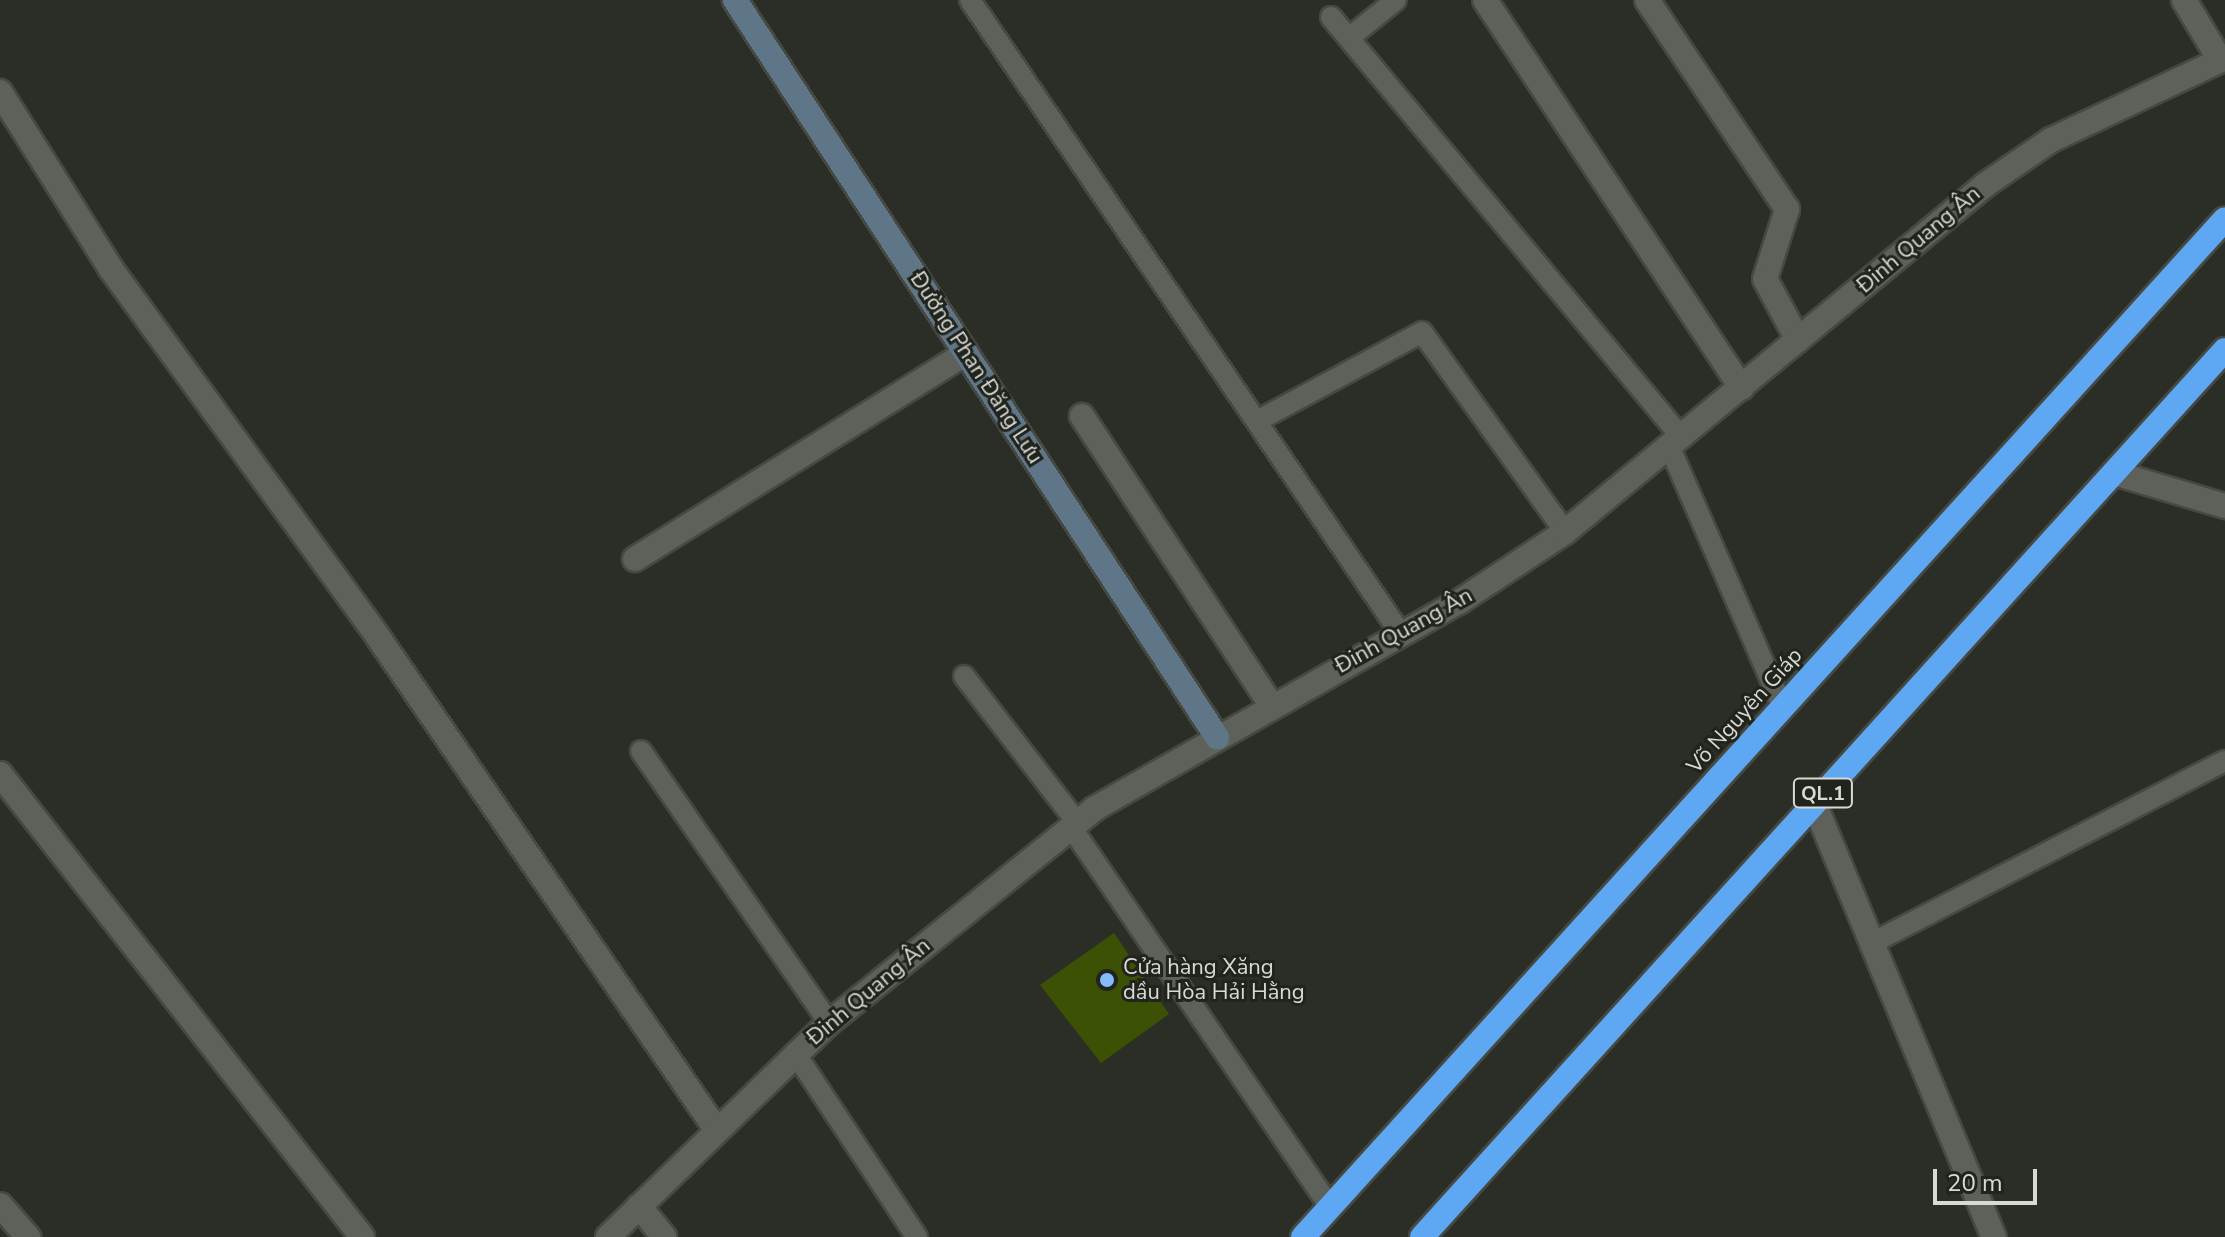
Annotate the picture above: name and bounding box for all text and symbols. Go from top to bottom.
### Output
street label: Đinh Quang Ân [1852,181,1986,299]
street label: Đường Phan Đăng Lưu [904,267,1048,469]
street label: Đinh Quang Ân [1331,582,1477,680]
street label: Võ Nguyên Giáp [1682,643,1808,779]
road number: QL.1 [1791,777,1855,809]
street label: Đinh Quang Ân [802,933,936,1051]
place label: Cửa hàng Xăng dầu Hòa Hải Hằng [1123,954,1305,1006]
marker: Cửa hàng Xăng dầu Hòa Hải Hằng [1098,971,1116,989]
scale bar [1937,1153,2041,1203]
text: 20 m [1947,1167,2003,1199]

